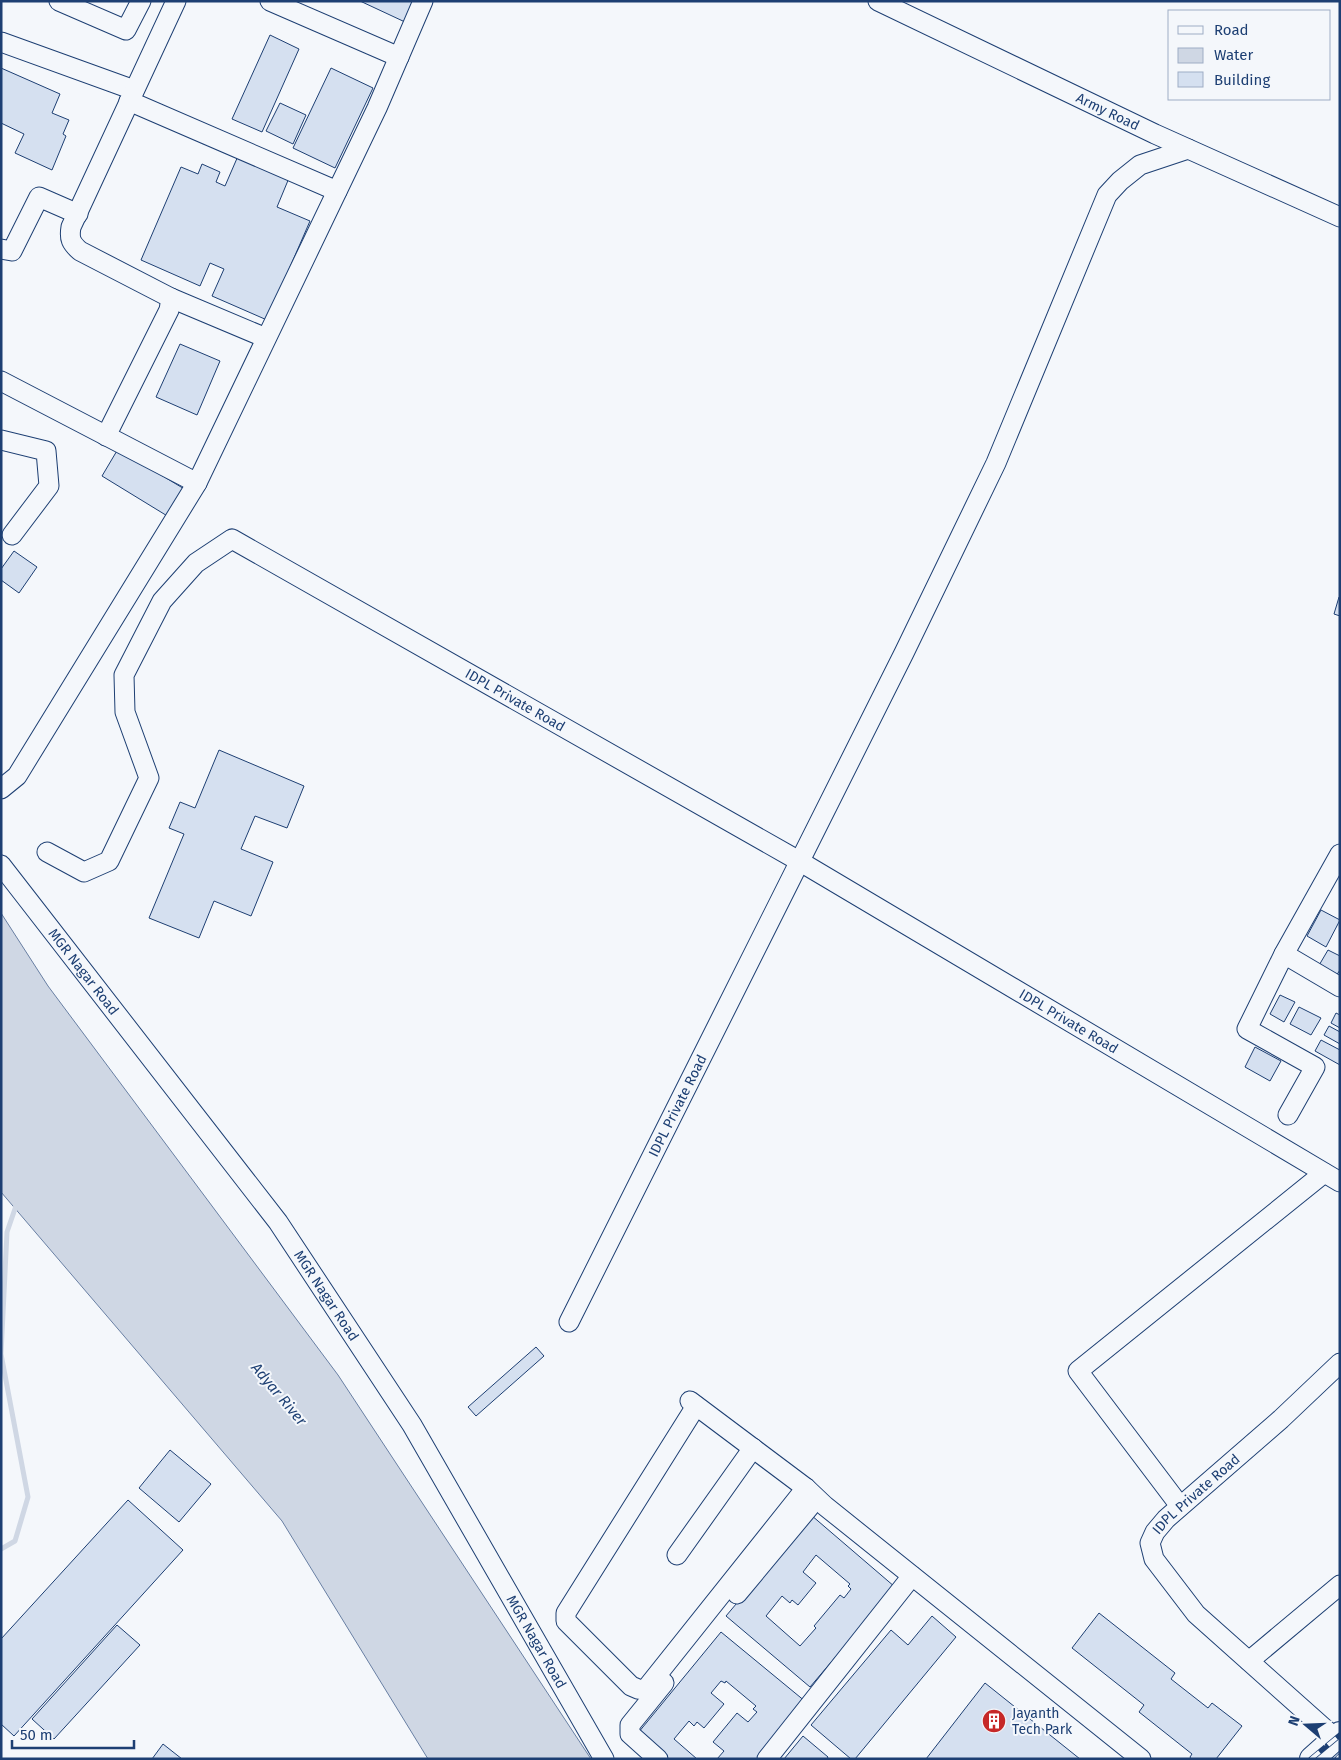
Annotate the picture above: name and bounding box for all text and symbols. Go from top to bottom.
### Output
legend [1168,10,1331,100]
text: Road [1214,21,1249,39]
text: Water [1214,46,1253,64]
text: Building [1214,71,1270,89]
street label: Army Road [1073,89,1142,134]
street label: IDPL Private Road [462,665,568,735]
street label: MGR Nagar Road [45,925,123,1018]
street label: IDPL Private Road [1016,985,1121,1057]
street label: IDPL Private Road [645,1052,710,1160]
street label: MGR Nagar Road [291,1247,363,1344]
water label: Adyar River [247,1358,311,1430]
street label: IDPL Private Road [1148,1450,1243,1538]
street label: MGR Nagar Road [503,1592,570,1691]
north arrow [1281,1700,1331,1750]
place label: Jayanth Tech Park [1012,1705,1073,1738]
building icon: Jayanth Tech Park [981,1708,1007,1734]
text: N [1285,1714,1304,1728]
scale bar [12,1718,135,1750]
text: 50 m [20,1726,53,1744]

